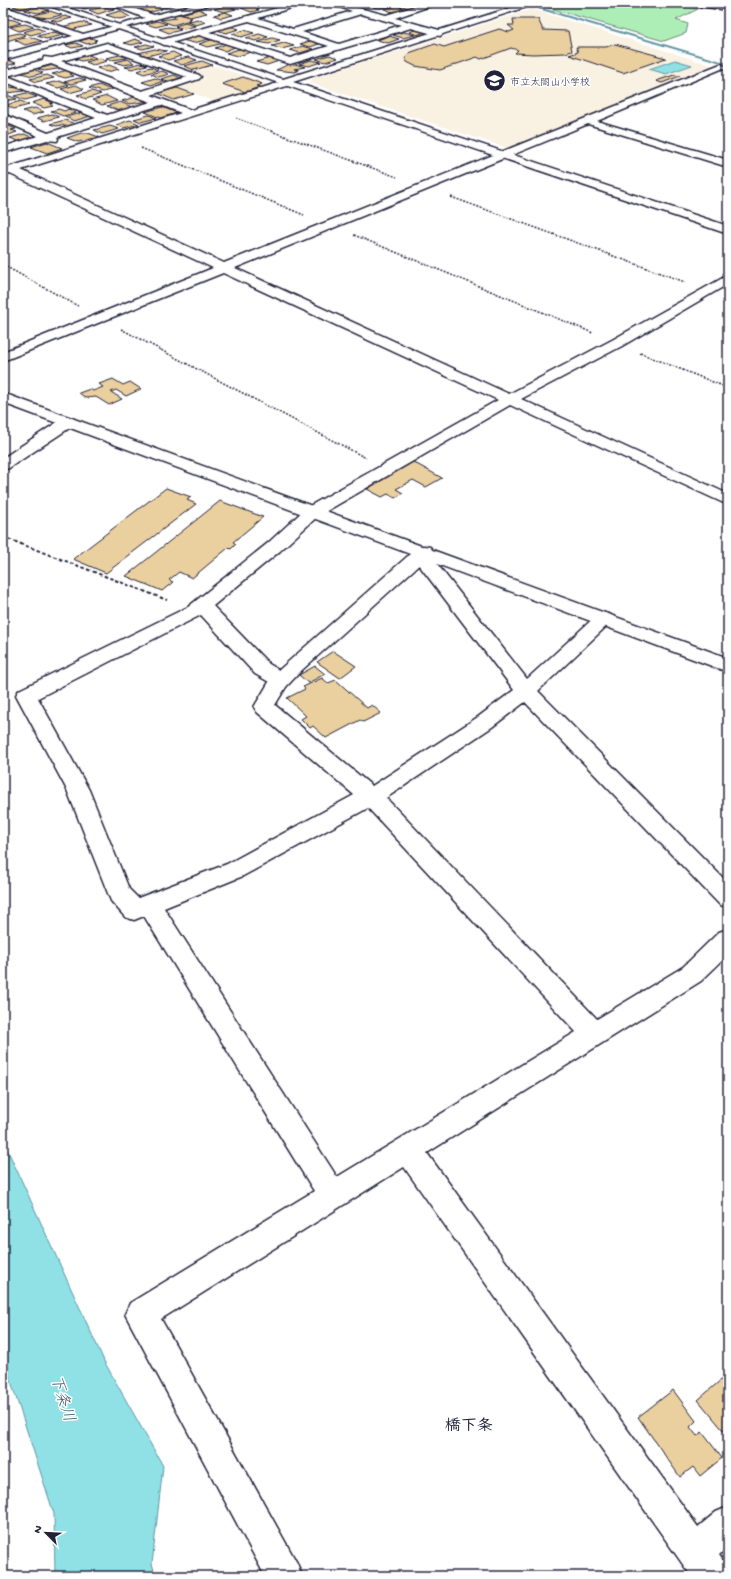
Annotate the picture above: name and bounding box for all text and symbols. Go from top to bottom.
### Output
school or university icon: 市立太閤山小学校 [481,68,507,94]
place label: 市立太閤山小学校 [510,77,590,89]
water label: 下条川 [44,1373,78,1425]
district label: 橋下条 [445,1417,493,1437]
north arrow [26,1513,66,1553]
text: N [32,1524,46,1535]

